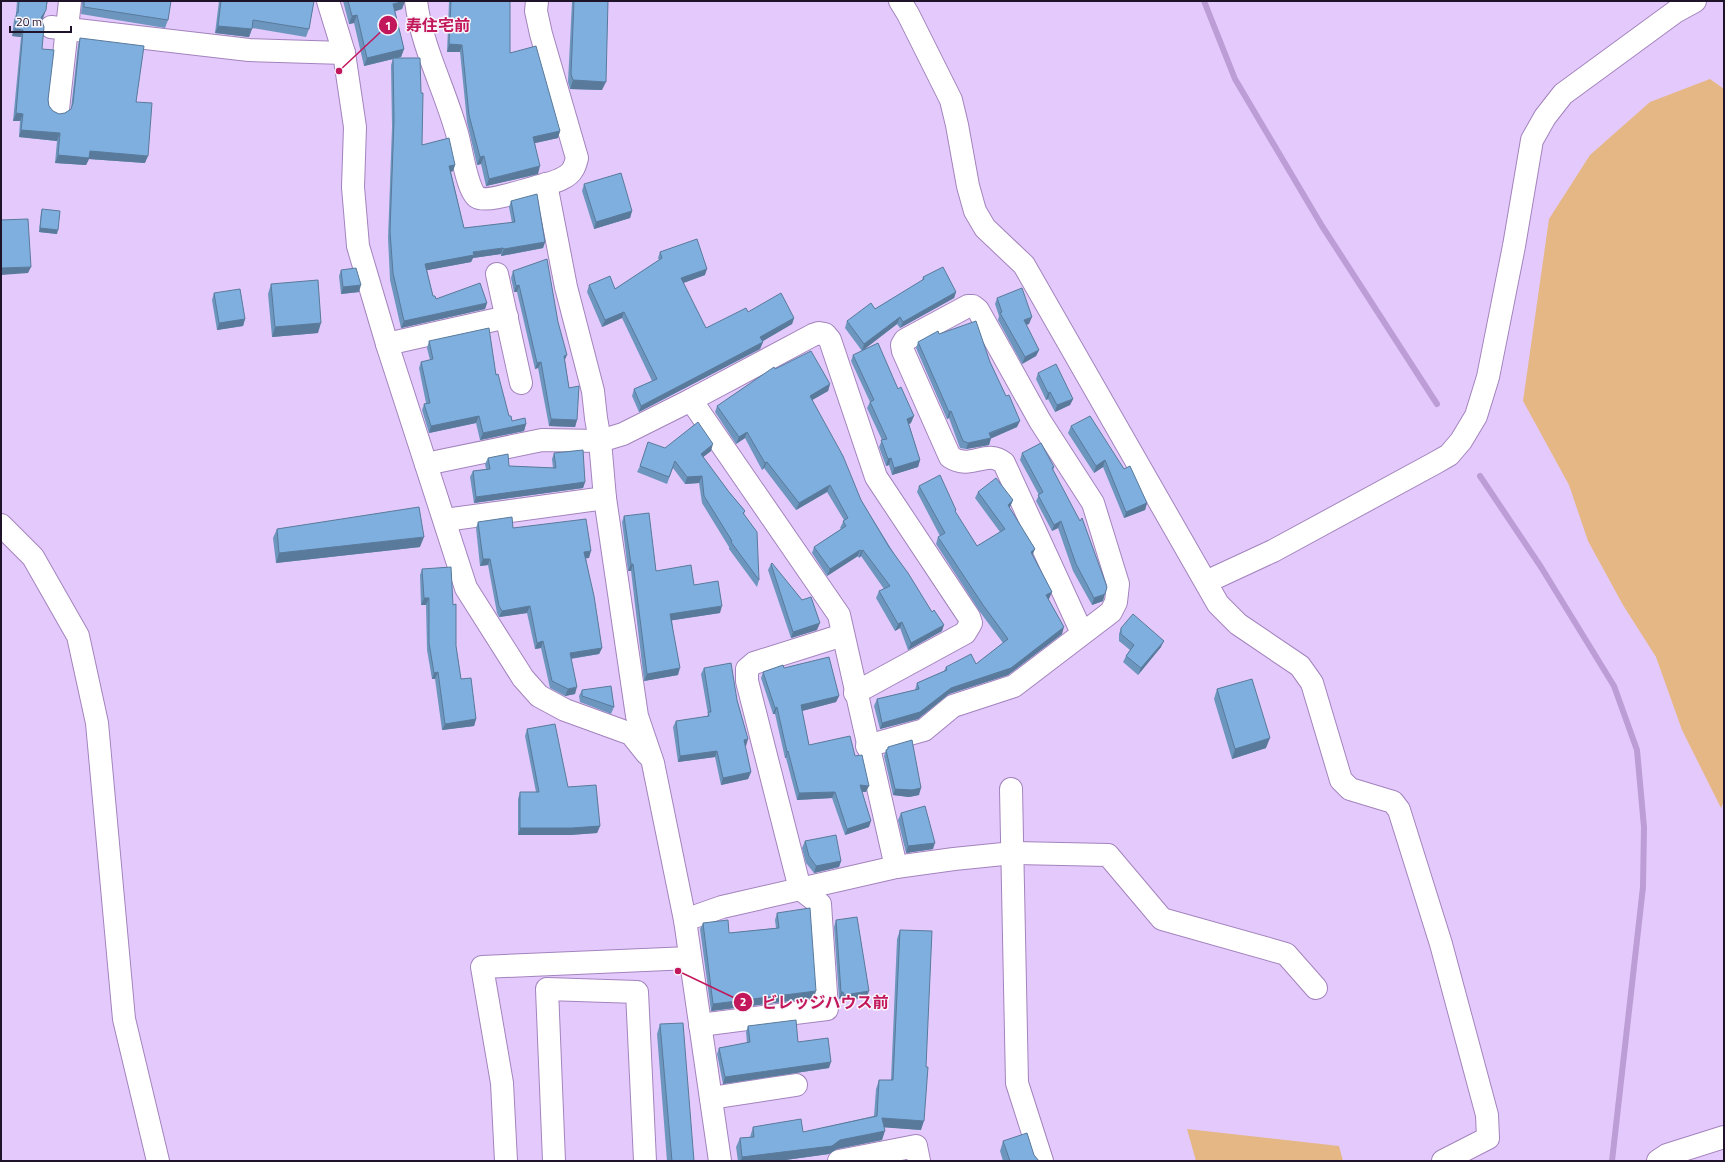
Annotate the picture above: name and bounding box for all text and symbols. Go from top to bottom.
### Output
scale bar [10,8,71,34]
callout: 寿住宅前 [378,11,478,39]
text: 20 m [16,12,42,31]
text: 寿住宅前 [406,13,470,37]
text: 1 [385,16,391,35]
callout: ビレッジハウス前 [733,988,897,1016]
text: ビレッジハウス前 [761,990,889,1014]
text: 2 [740,992,746,1011]

